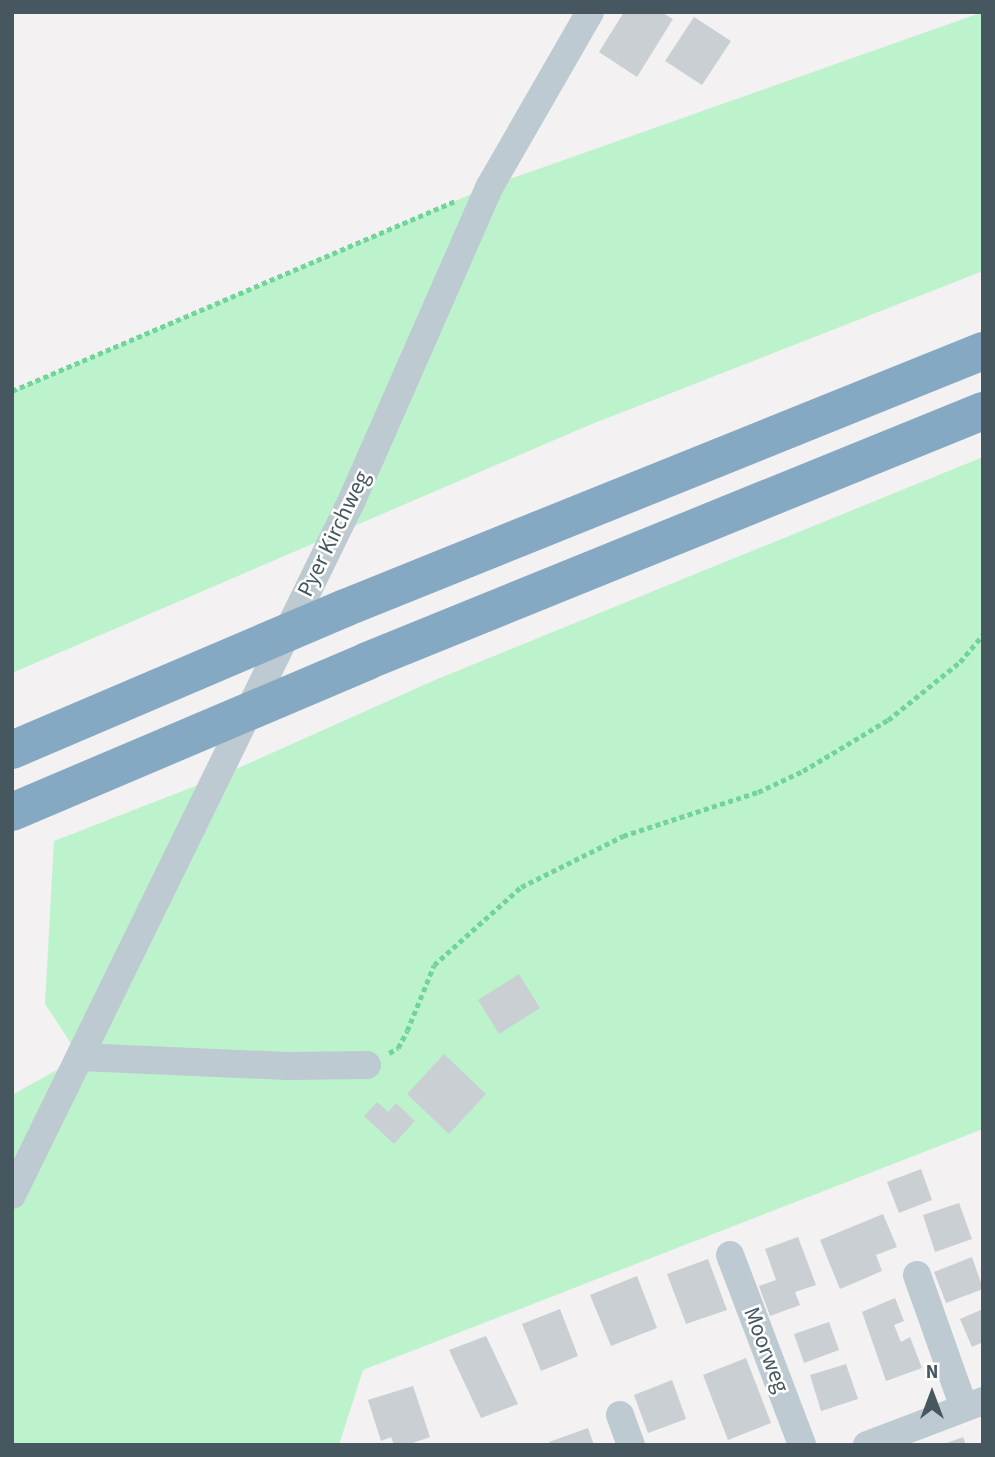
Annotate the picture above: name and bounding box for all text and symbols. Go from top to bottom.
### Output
street label: Pyer Kirchweg [292,467,376,601]
street label: Moorweg [737,1303,795,1397]
north arrow [897,1359,967,1429]
text: N [926,1359,938,1386]

